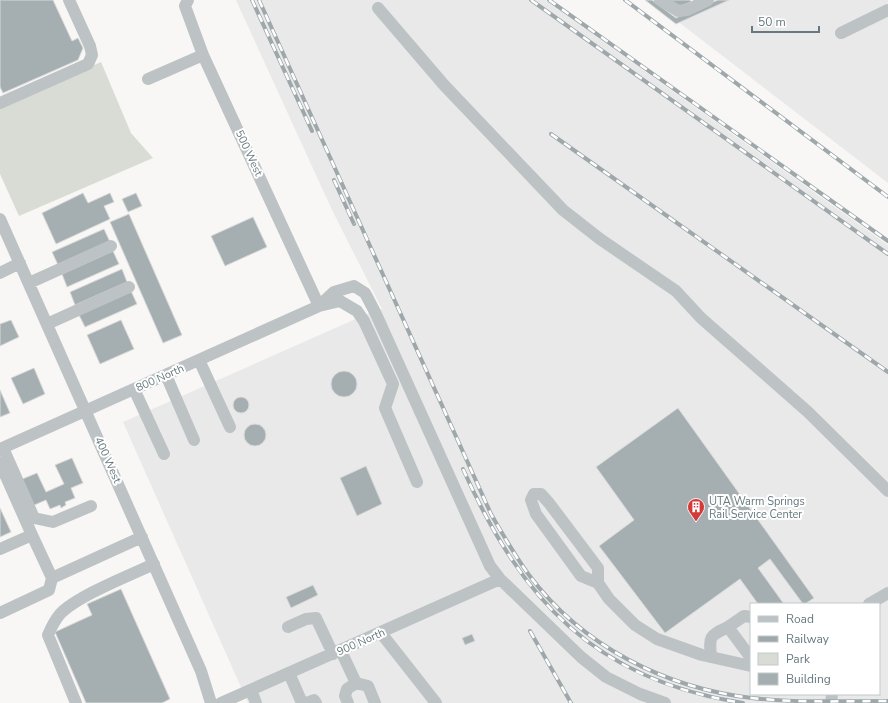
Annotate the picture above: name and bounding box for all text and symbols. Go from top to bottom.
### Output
scale bar [752,8,819,34]
text: 50 m [758,14,786,30]
street label: 500 West [232,128,266,179]
street label: 800 North [134,361,186,395]
street label: 400 West [91,435,125,486]
place label: UTA Warm Springs Rail Service Center [709,494,805,522]
building icon: UTA Warm Springs Rail Service Center [686,497,706,522]
legend [750,603,880,695]
text: Road [786,611,814,627]
street label: 900 North [335,625,387,659]
text: Railway [786,631,830,647]
text: Park [786,651,811,667]
text: Building [786,671,831,687]

